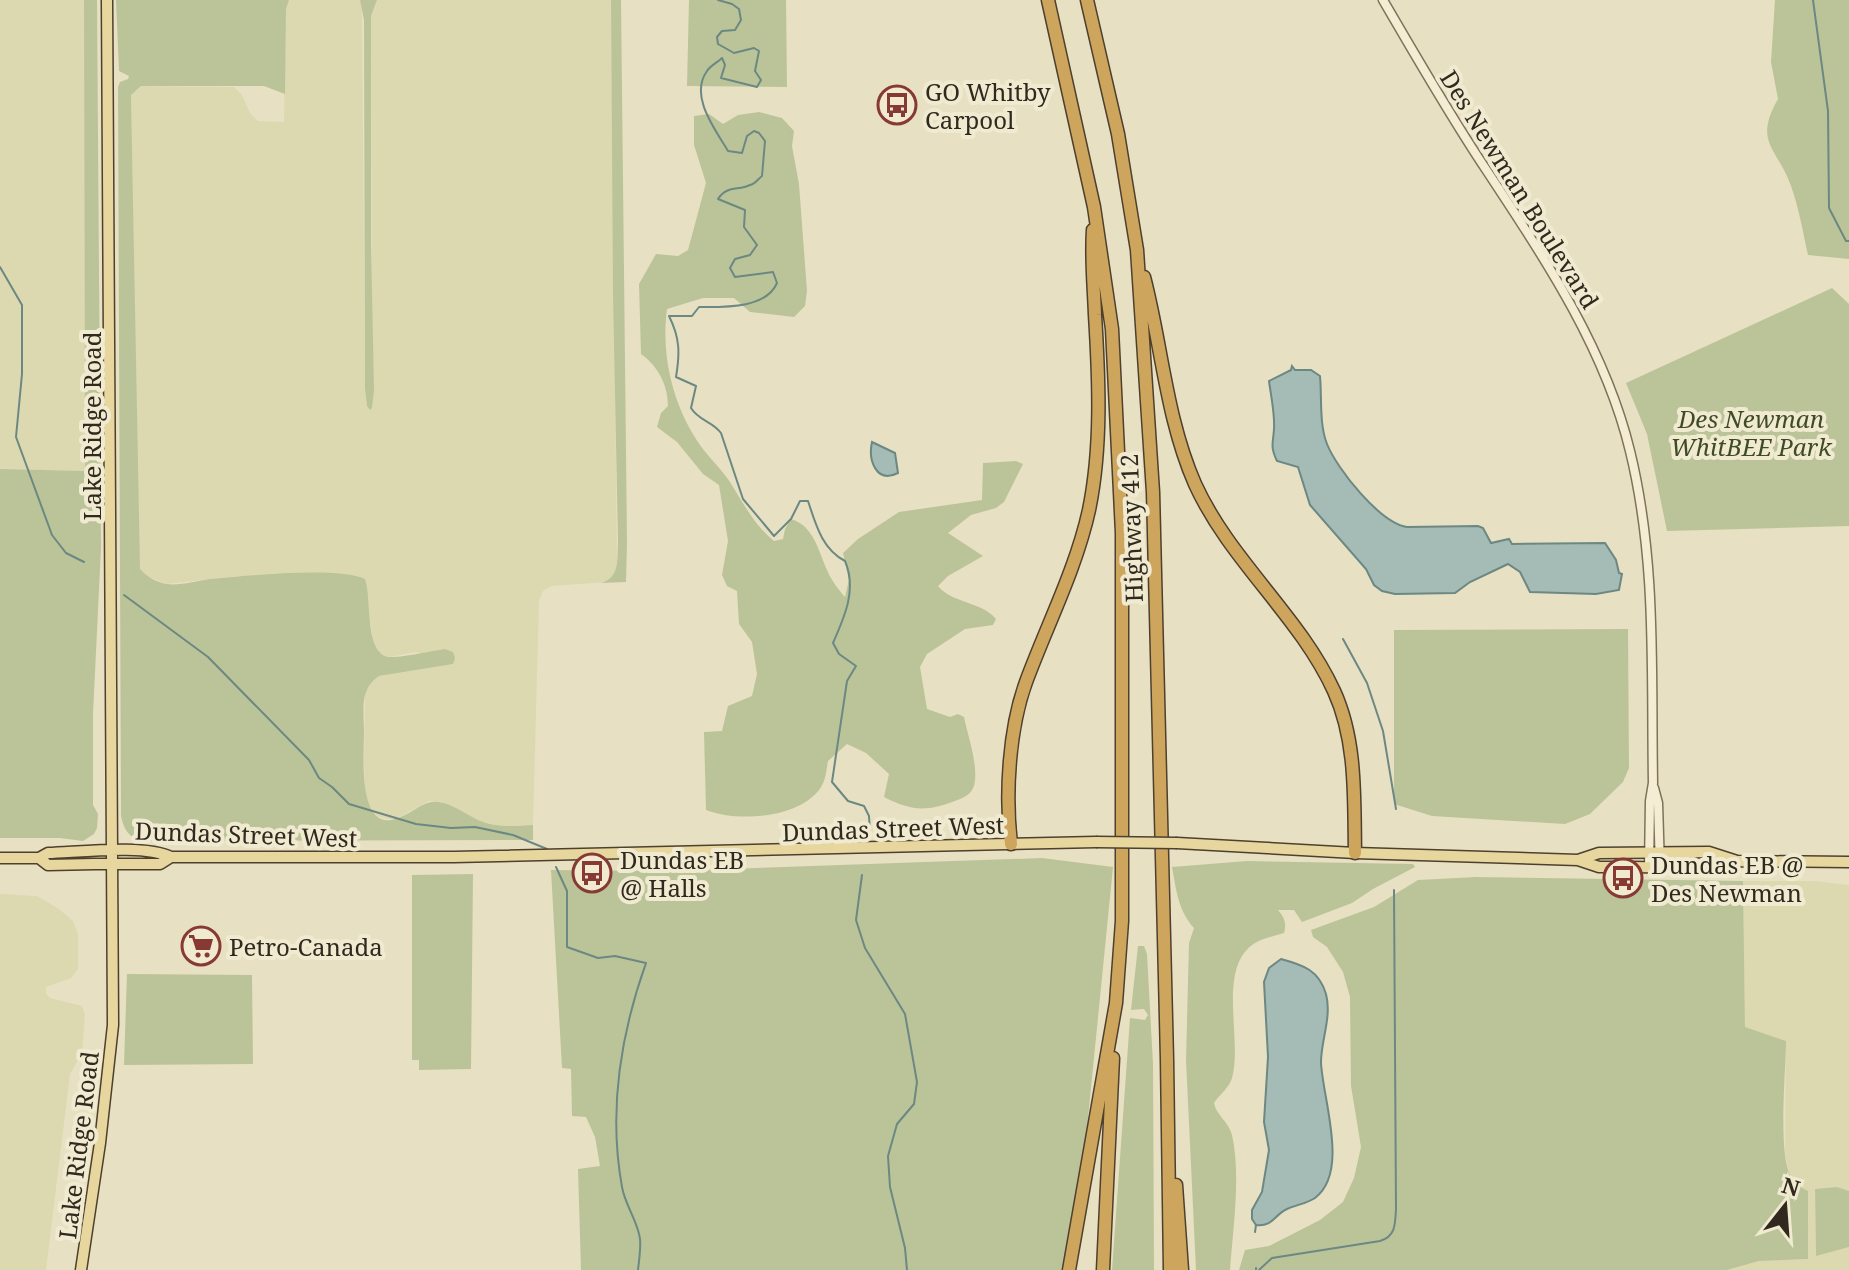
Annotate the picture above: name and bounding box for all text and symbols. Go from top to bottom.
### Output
street label: Des Newman Boulevard [1433,63,1607,315]
place label: GO Whitby Carpool [925,75,1051,136]
bus stop icon: GO Whitby Carpool [876,84,918,126]
street label: Lake Ridge Road [75,331,108,521]
park label: Des Newman WhitBEE Park [1670,402,1833,463]
street label: Highway 412 [1112,453,1150,603]
street label: Dundas Street West [781,808,1005,848]
street label: Dundas Street West [134,814,358,854]
place label: Dundas EB @ Halls [620,843,744,904]
place label: Dundas EB @ Des Newman [1651,848,1803,909]
bus stop icon: Dundas EB @ Halls [571,852,613,894]
bus stop icon: Dundas EB @ Des Newman [1602,857,1644,899]
supermarket icon: Petro-Canada [180,925,222,967]
place label: Petro-Canada [229,930,383,963]
street label: Lake Ridge Road [50,1049,106,1241]
north arrow [1745,1166,1825,1246]
text: N [1778,1169,1804,1203]

